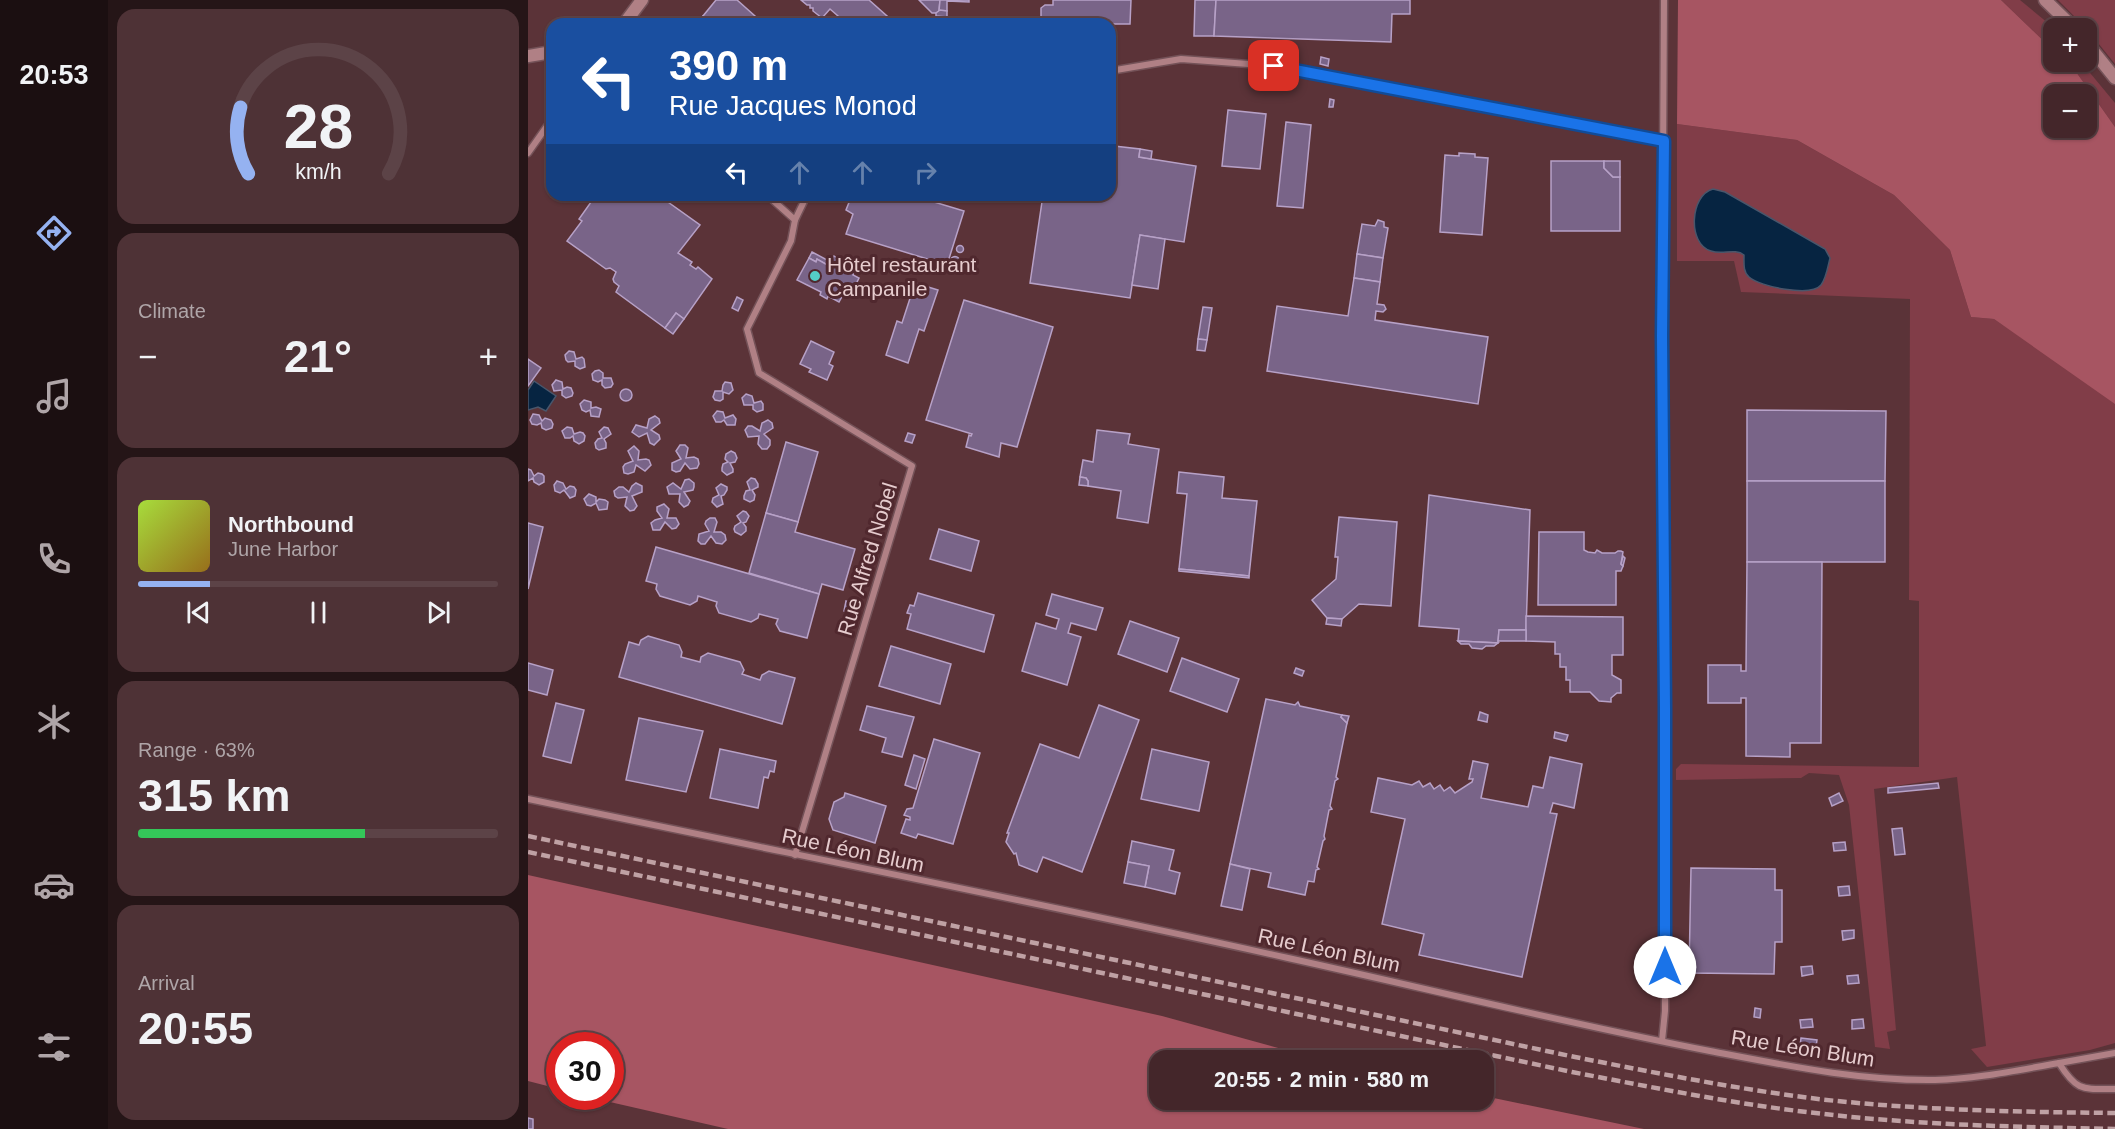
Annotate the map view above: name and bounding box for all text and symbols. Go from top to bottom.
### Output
map controls [2043,18,2097,138]
button: + [2043,18,2097,72]
pin [1248,40,1299,91]
icon: left [570,42,648,120]
text: 390 m [669,42,788,89]
icon: arrive [1257,49,1290,82]
text: 20:53 [19,60,89,90]
button: − [2043,84,2097,138]
text: Rue Jacques Monod [669,91,917,121]
text: 28 [283,92,353,161]
icon: left [720,156,753,189]
icon: ahead [783,156,816,189]
icon: ahead [846,156,879,189]
icon: right [909,156,942,189]
text: km/h [295,160,341,184]
icon: directions [33,212,75,254]
place label: Hôtel restaurant Campanile [827,253,977,300]
marker: Hôtel restaurant Campanile [808,269,822,283]
text: Climate [138,300,206,322]
text: 21° [284,331,352,382]
text: − [138,338,157,375]
text: + [479,338,498,375]
icon: music [33,375,75,417]
street label: Rue Alfred Nobel [833,480,901,638]
text: Northbound [228,512,354,537]
icon: phone [33,538,75,580]
text: June Harbor [228,538,338,560]
icon: previous [182,596,215,629]
icon: pause [302,596,335,629]
icon: next [422,596,455,629]
icon: climate [33,701,75,743]
text: Range · 63% [138,739,255,761]
text: 315 km [138,770,291,821]
street label: Rue Léon Blum [780,824,926,876]
icon: car [33,864,75,906]
street label: Rue Léon Blum [1256,924,1402,976]
position arrow [1633,935,1697,999]
text: Arrival [138,972,195,994]
text: 20:55 [138,1003,253,1054]
street label: Rue Léon Blum [1730,1025,1876,1071]
icon: filters [33,1026,75,1068]
speed limit sign: 30 [546,1032,624,1110]
text: 20:55 · 2 min · 580 m [1214,1067,1429,1092]

